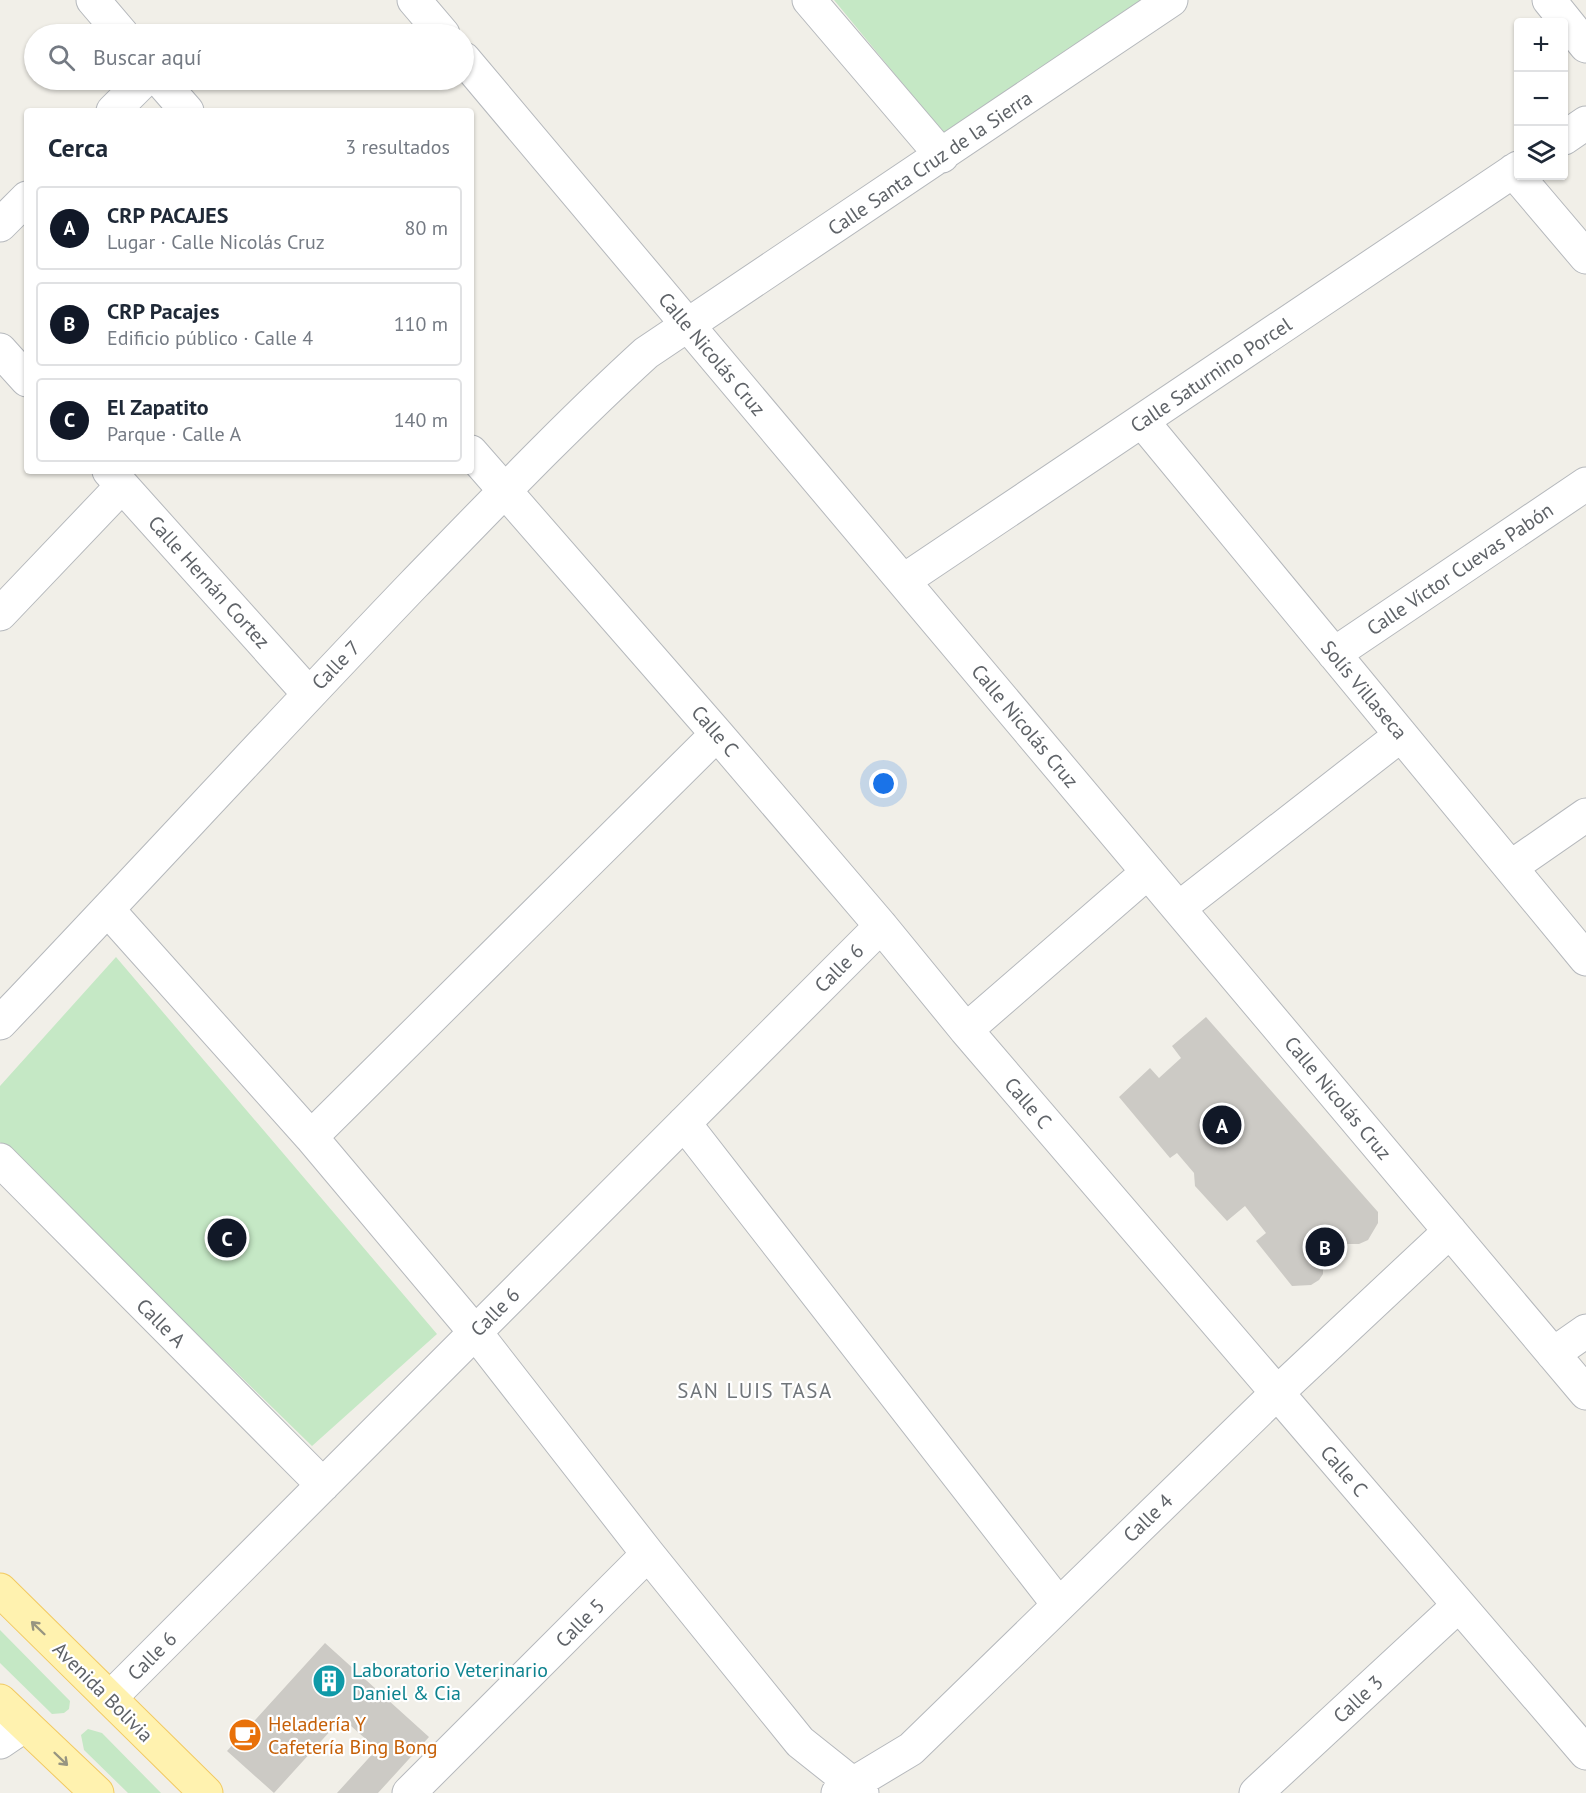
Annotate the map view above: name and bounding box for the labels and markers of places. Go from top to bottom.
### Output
pin: A [1202,1102,1242,1148]
pin: C [208,1216,246,1260]
pin: B [1306,1224,1344,1270]
place label: Laboratorio Veterinario Daniel & Cia [352,1657,548,1706]
building icon: Laboratorio Veterinario Daniel & Cia [311,1663,347,1699]
place label: Heladería Y Cafetería Bing Bong [268,1711,438,1760]
cafe icon: Heladería Y Cafetería Bing Bong [227,1717,263,1753]

